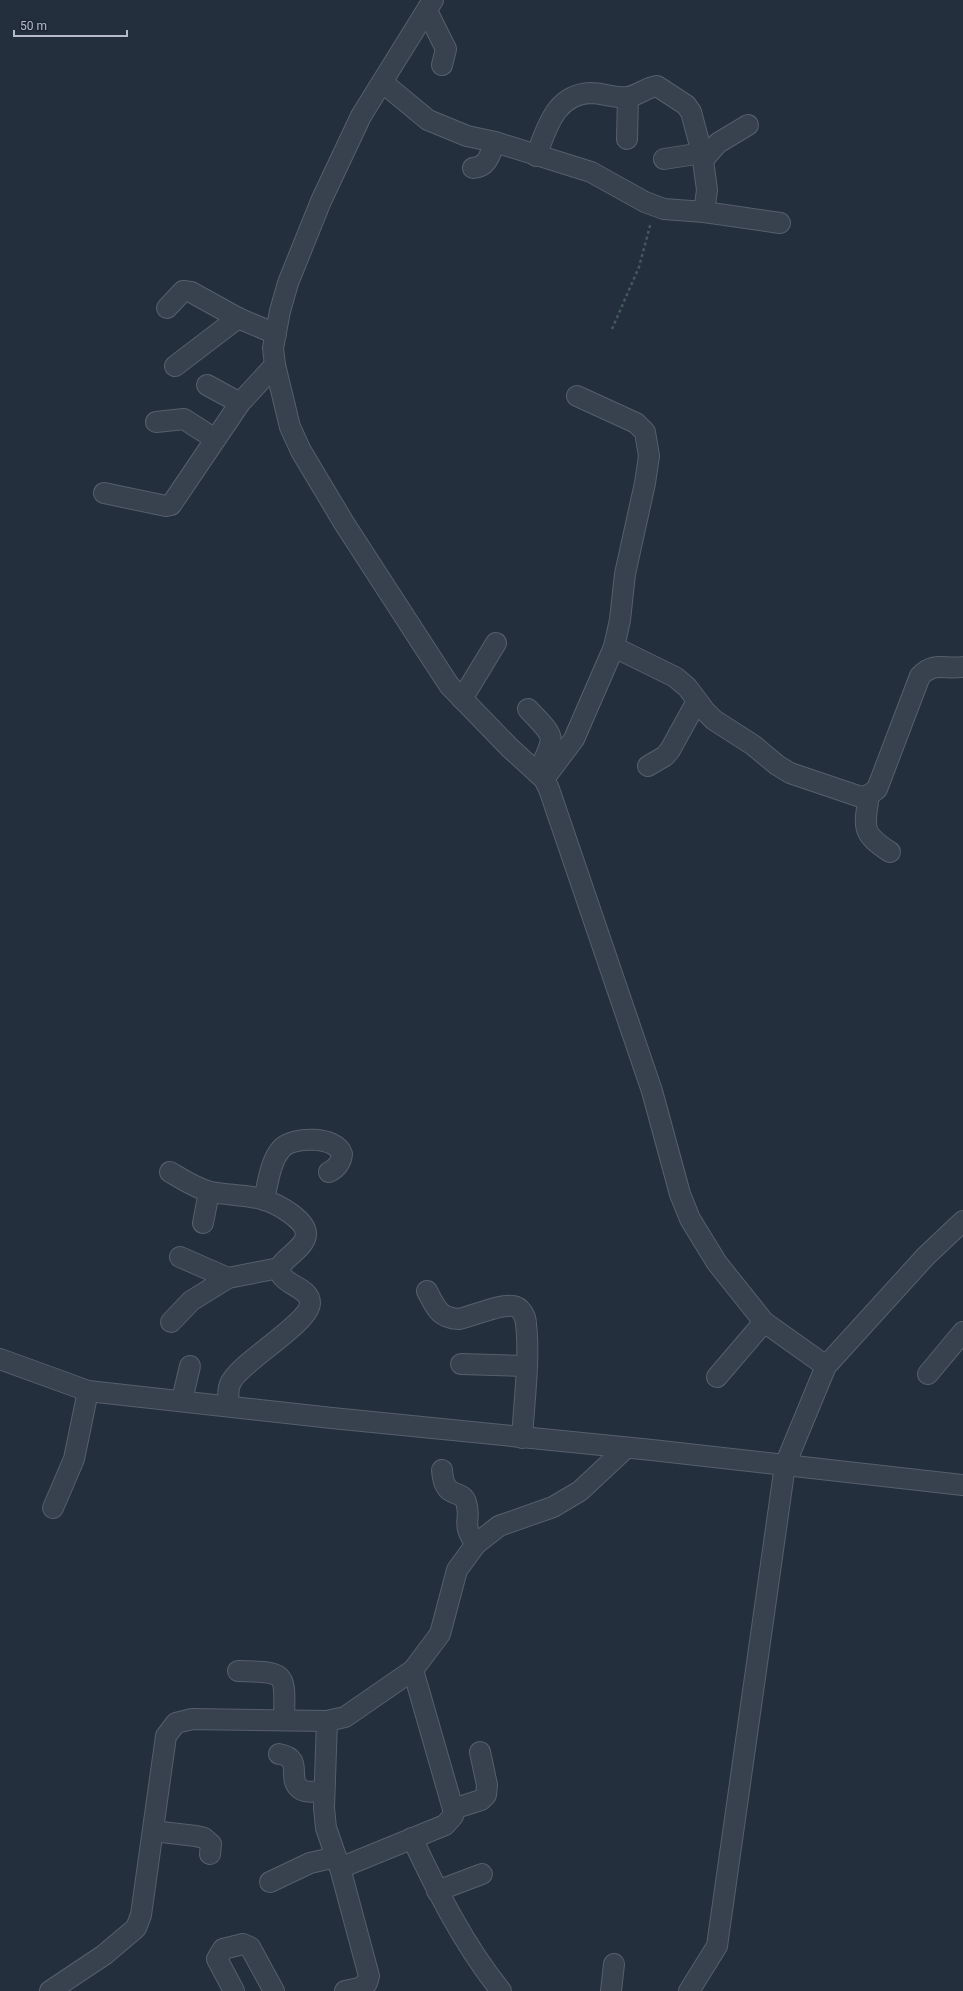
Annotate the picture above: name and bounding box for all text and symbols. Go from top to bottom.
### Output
scale bar [14,12,127,38]
text: 50 m [20,19,47,33]

